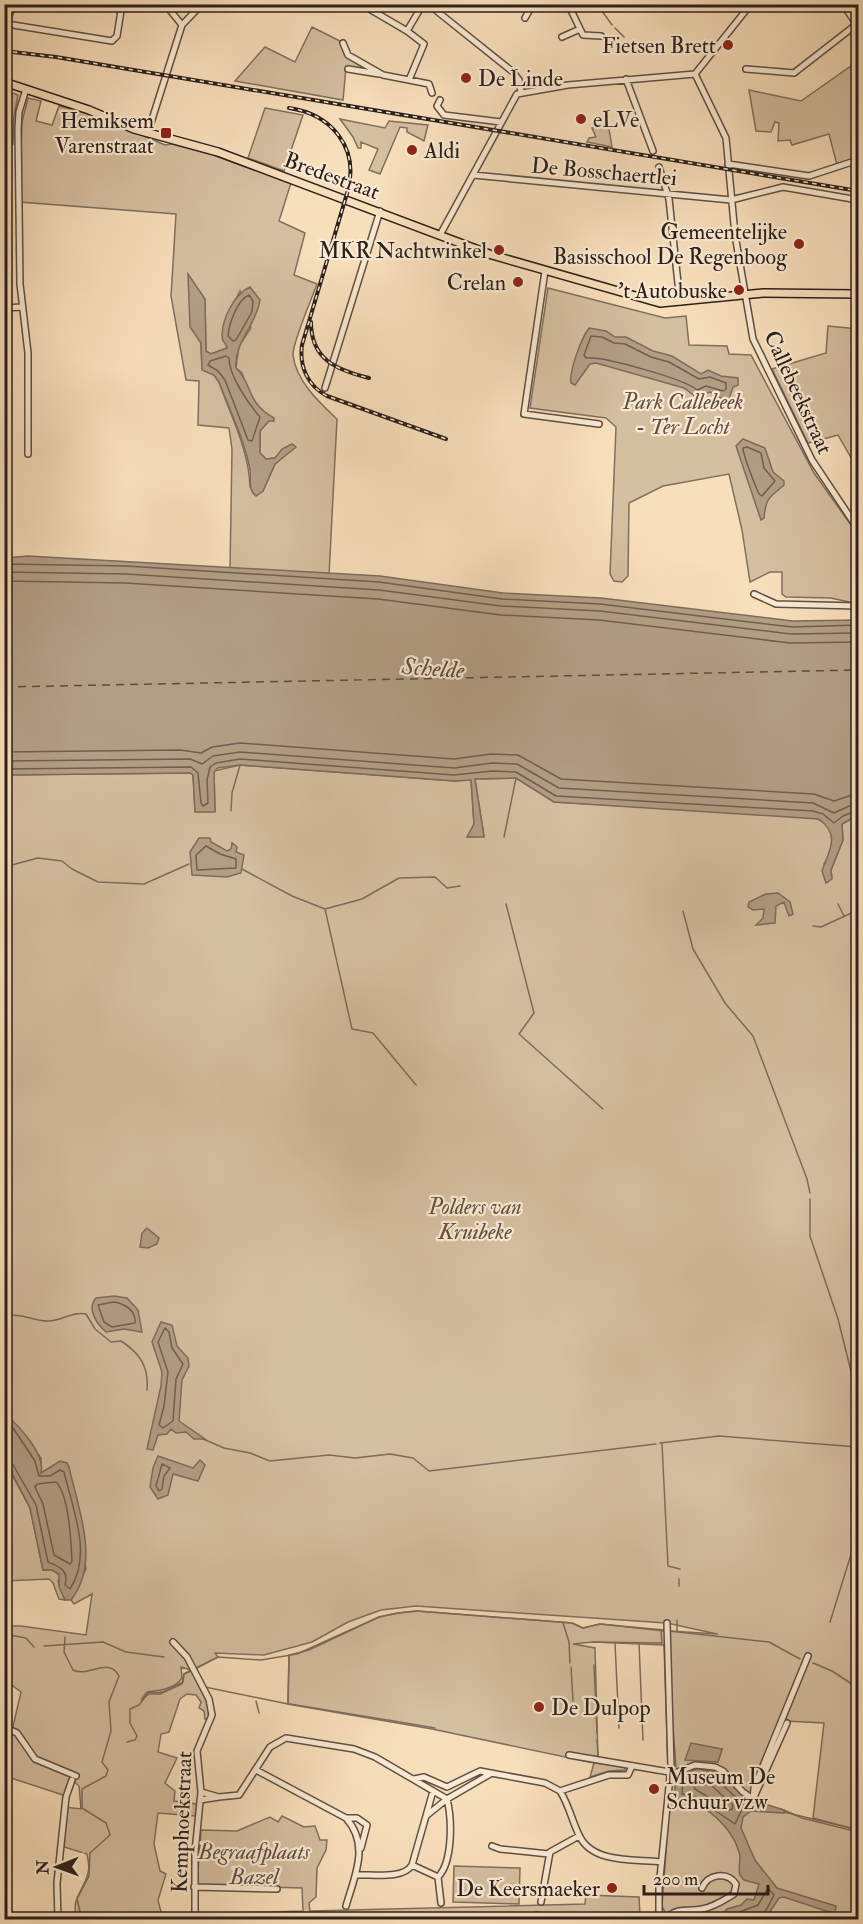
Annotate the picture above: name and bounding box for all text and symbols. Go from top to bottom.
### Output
place label: Fietsen Brett [602,32,716,60]
marker: Fietsen Brett [721,38,735,52]
place label: De Linde [478,65,563,93]
marker: De Linde [459,71,473,85]
place label: eLVe [593,106,639,134]
place label: Hemiksem Varenstraat [54,107,154,160]
marker: eLVe [574,112,588,126]
marker: Hemiksem Varenstraat [159,126,173,140]
place label: Aldi [423,137,460,165]
marker: Aldi [405,143,419,157]
street label: Bredestraat [280,146,383,206]
street label: De Bosschaertlei [530,152,678,192]
place label: Gemeentelijke Basisschool De Regenboog [553,218,788,271]
place label: MKR Nachtwinkel [319,237,487,265]
marker: Gemeentelijke Basisschool De Regenboog [792,237,806,251]
marker: MKR Nachtwinkel [492,243,506,257]
place label: Crelan [447,269,506,297]
marker: Crelan [511,275,525,289]
place label: 't Autobuske [618,277,727,305]
marker: 't Autobuske [732,283,746,297]
street label: Callebeekstraat [757,326,839,459]
park label: Park Callebeek - Ter Locht [622,388,743,441]
water label: Schelde [400,651,466,686]
park label: Polders van Kruibeke [427,1193,522,1246]
place label: De Dulpop [551,1694,651,1723]
marker: De Dulpop [532,1700,546,1714]
street label: Kemphoekstraat [166,1751,199,1894]
place label: Museum De Schuur vzw [666,1763,775,1816]
marker: Museum De Schuur vzw [647,1782,661,1796]
north arrow [27,1837,87,1897]
park label: Begraafplaats Bazel [197,1838,311,1891]
scale bar [644,1858,768,1896]
text: N [33,1859,53,1876]
text: 200 m [653,1868,698,1891]
place label: De Keersmaeker [456,1875,601,1903]
marker: De Keersmaeker [605,1881,619,1895]

